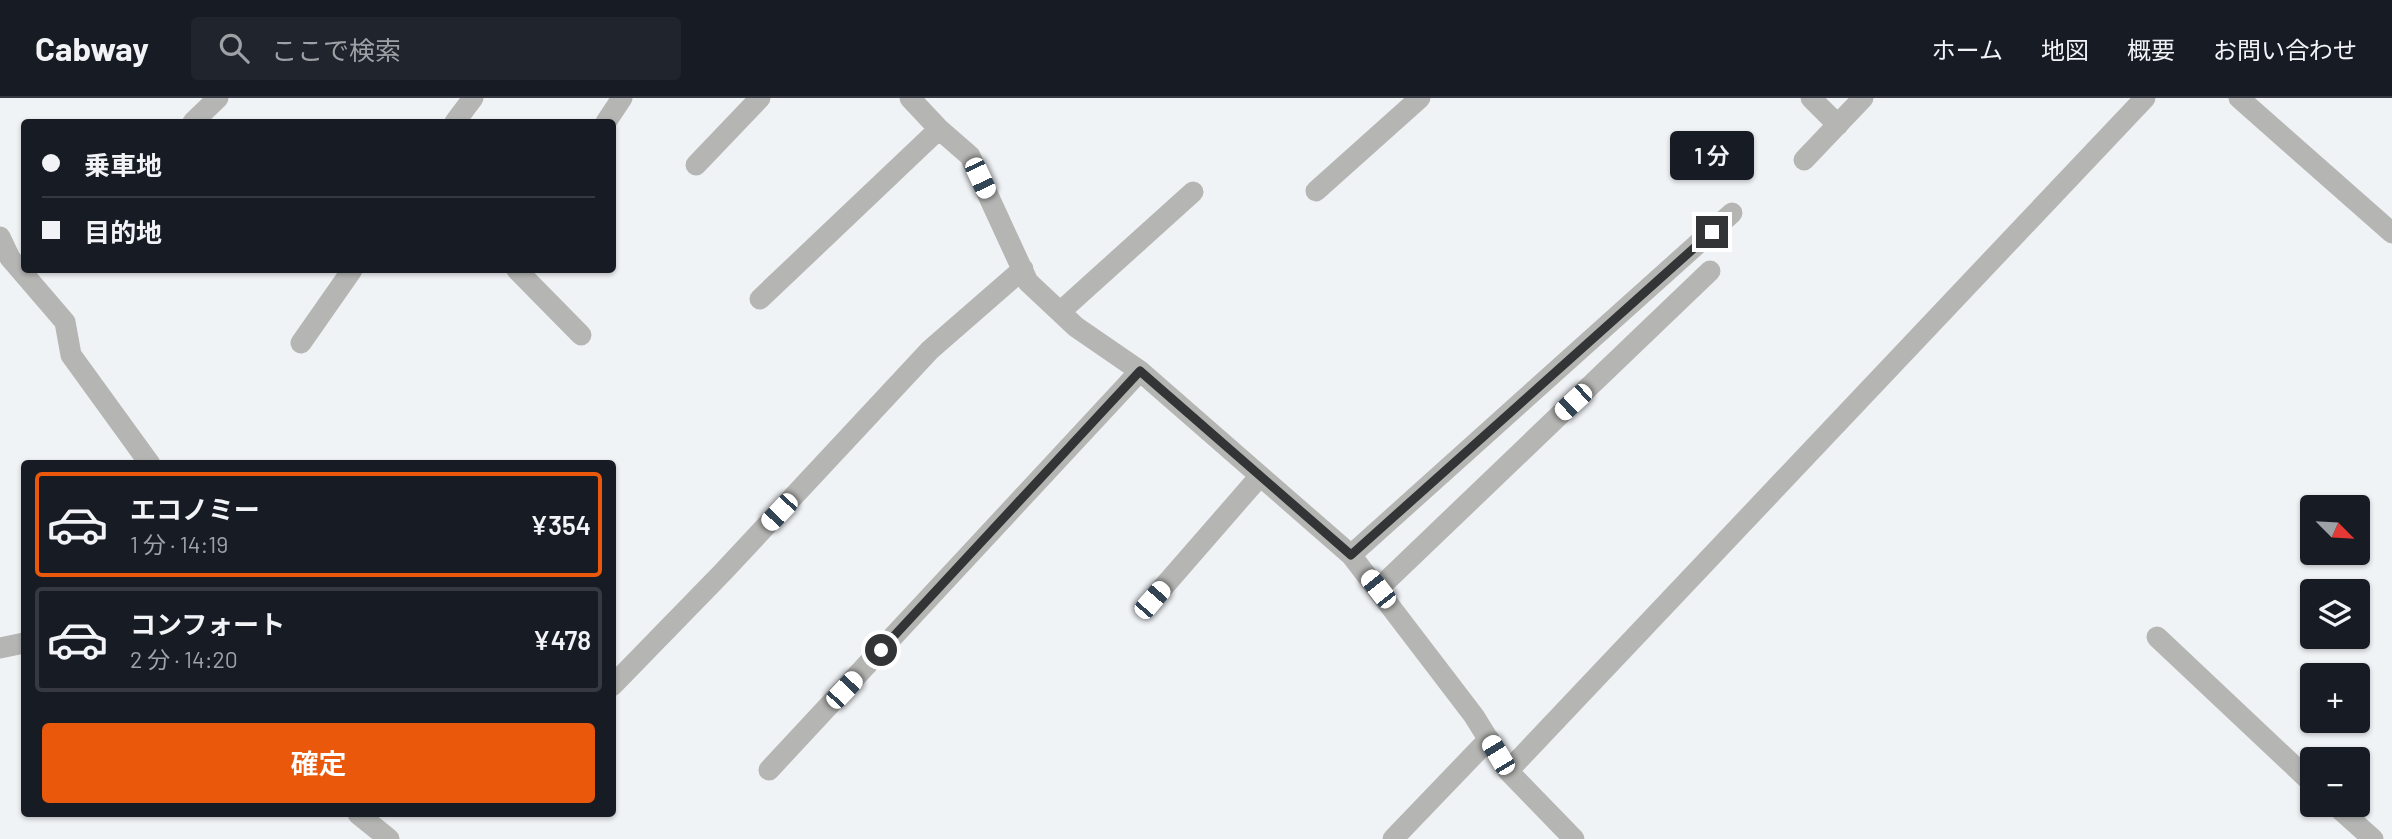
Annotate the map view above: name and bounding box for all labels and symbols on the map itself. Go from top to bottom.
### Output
callout: 1 分 [1670,130,1754,180]
car [962,155,999,201]
route end [1696,216,1728,248]
car [1551,380,1596,424]
car [757,489,802,535]
north arrow [2300,495,2370,565]
car [1357,566,1400,612]
car [1131,577,1174,623]
route start [865,634,897,666]
car [822,667,867,713]
car [1479,732,1518,778]

